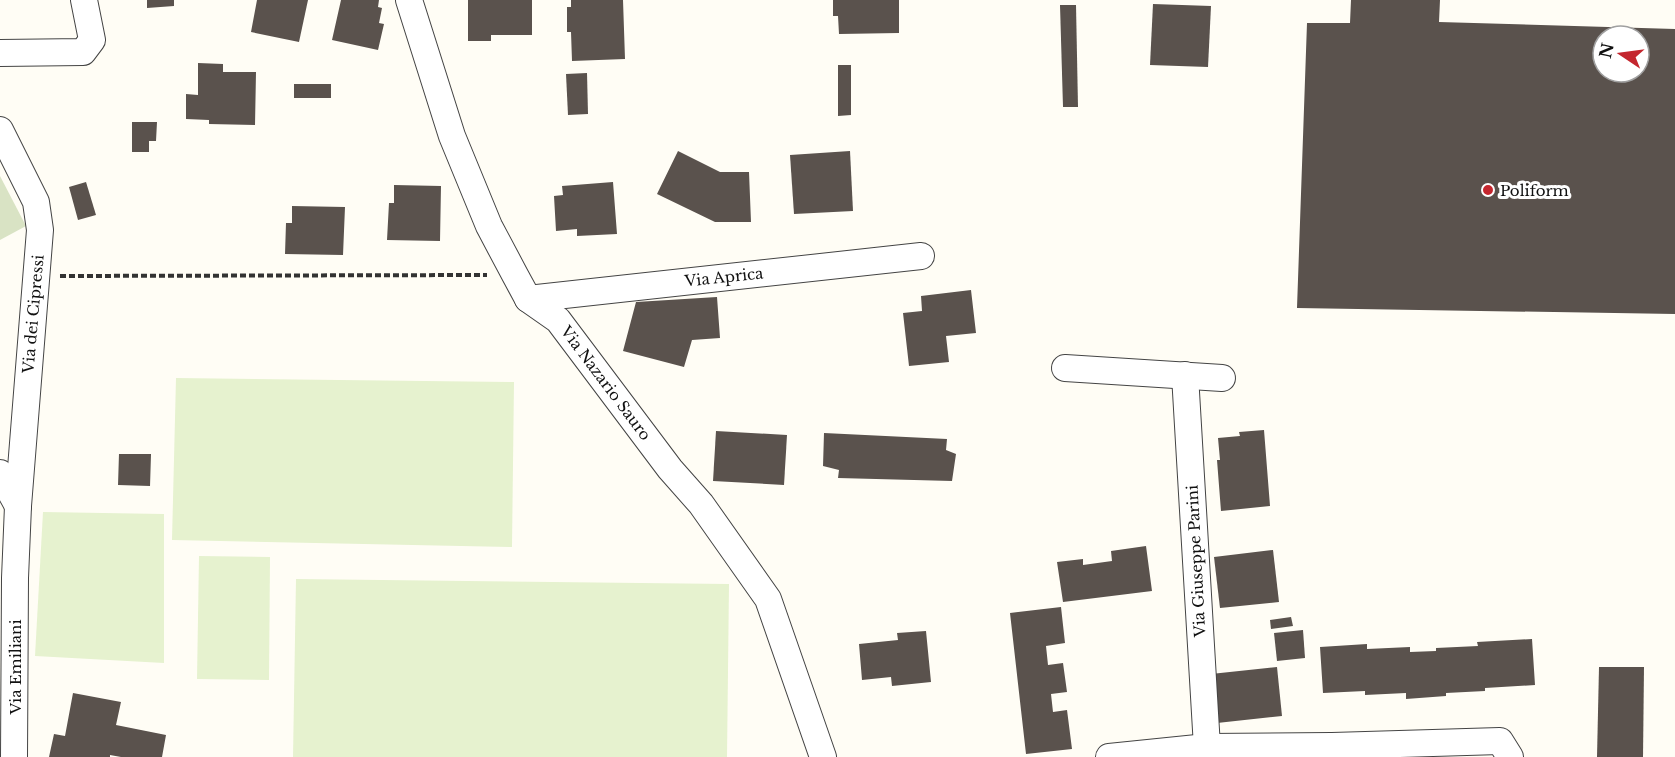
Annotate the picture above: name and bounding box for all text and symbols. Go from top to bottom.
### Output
north arrow [1591,24,1651,84]
text: N [1595,41,1618,60]
place label: Poliform [1500,181,1569,200]
marker: Poliform [1481,183,1495,197]
street label: Via dei Cipressi [18,254,48,375]
street label: Via Aprica [683,263,765,291]
street label: Via Nazario Sauro [556,321,655,444]
street label: Via Giuseppe Parini [1183,484,1210,639]
street label: Via Emiliani [6,619,25,716]

